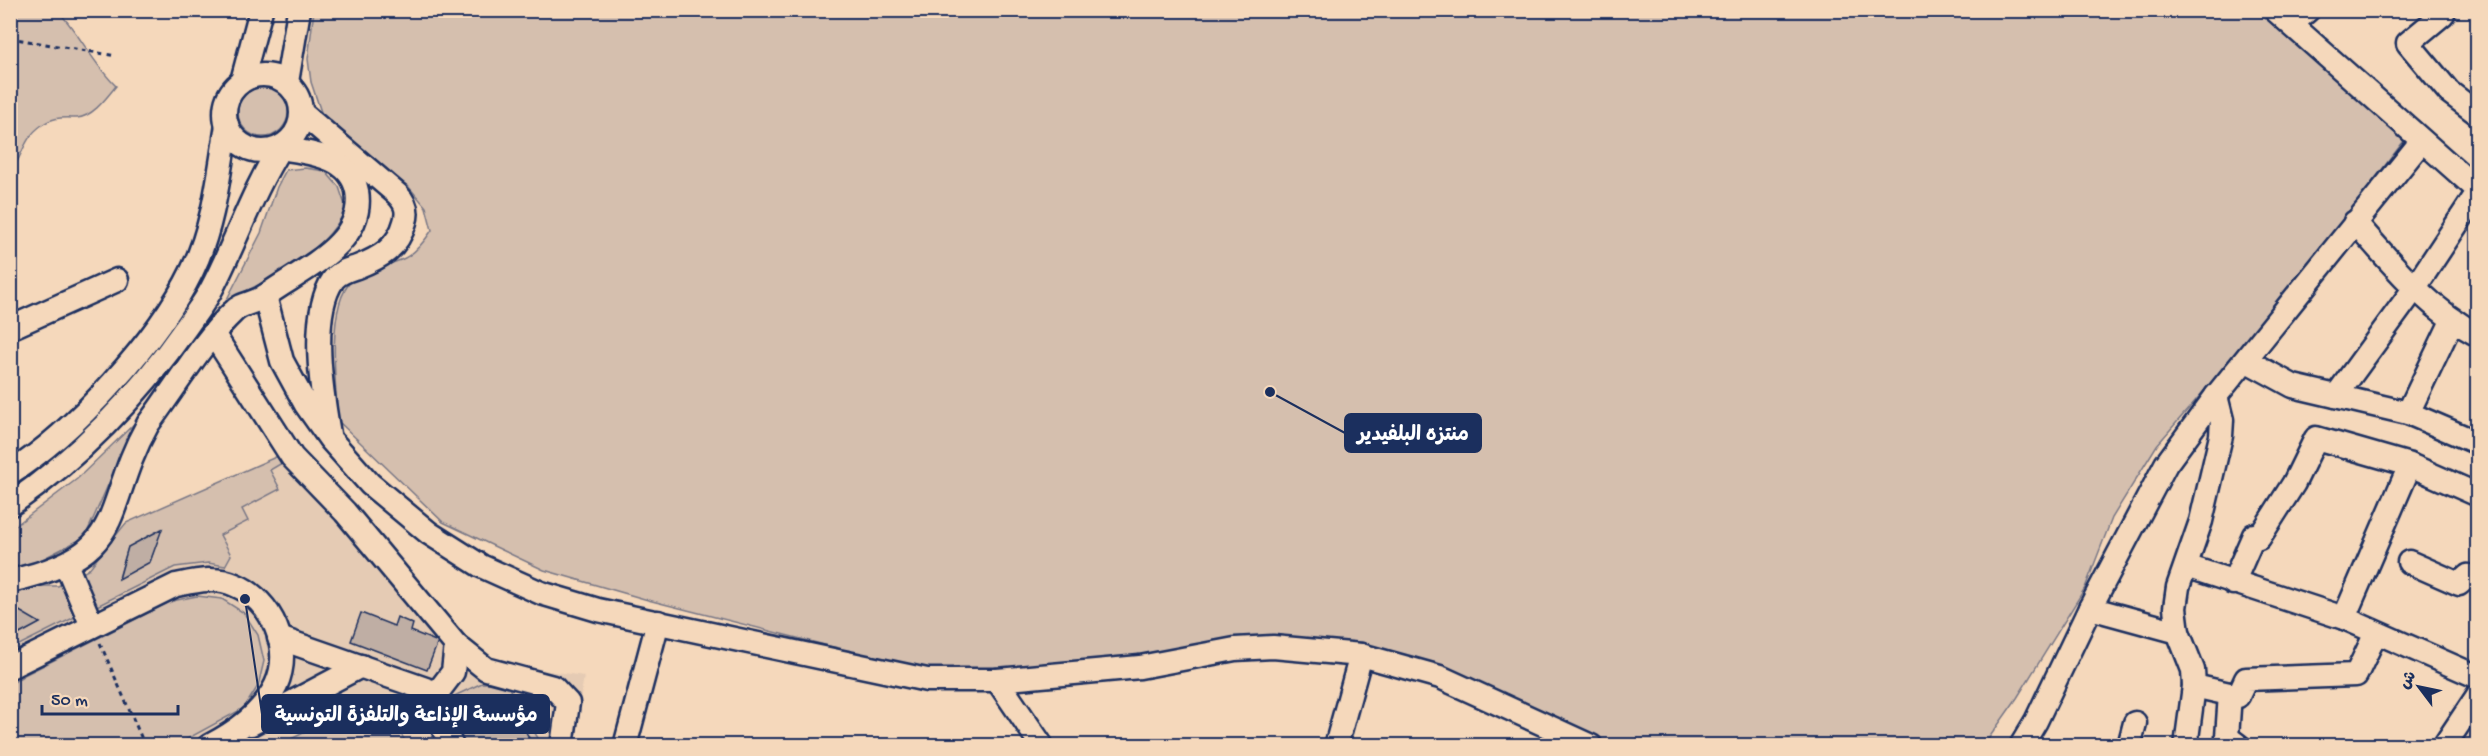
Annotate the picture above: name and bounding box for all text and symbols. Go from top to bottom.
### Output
callout: منتزه البلفيدير [1345,414,1481,452]
text: منتزه البلفيدير [1355,424,1469,448]
north arrow [2389,657,2449,717]
text: ش [2397,668,2422,693]
scale bar [42,678,178,716]
text: 50 m [51,691,88,712]
callout: مؤسسة الإذاعة والتلفزة التونسية [262,695,549,733]
text: مؤسسة الإذاعة والتلفزة التونسية [274,705,538,729]

